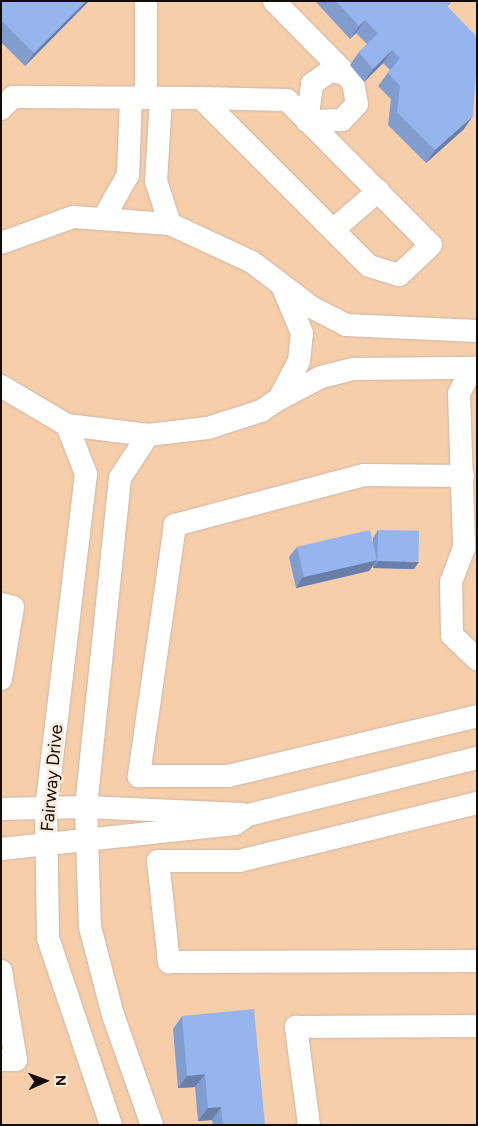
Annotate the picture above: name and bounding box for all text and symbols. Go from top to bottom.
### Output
street label: Fairway Drive [37,723,67,833]
north arrow [20,1056,70,1106]
text: N [52,1075,69,1086]

